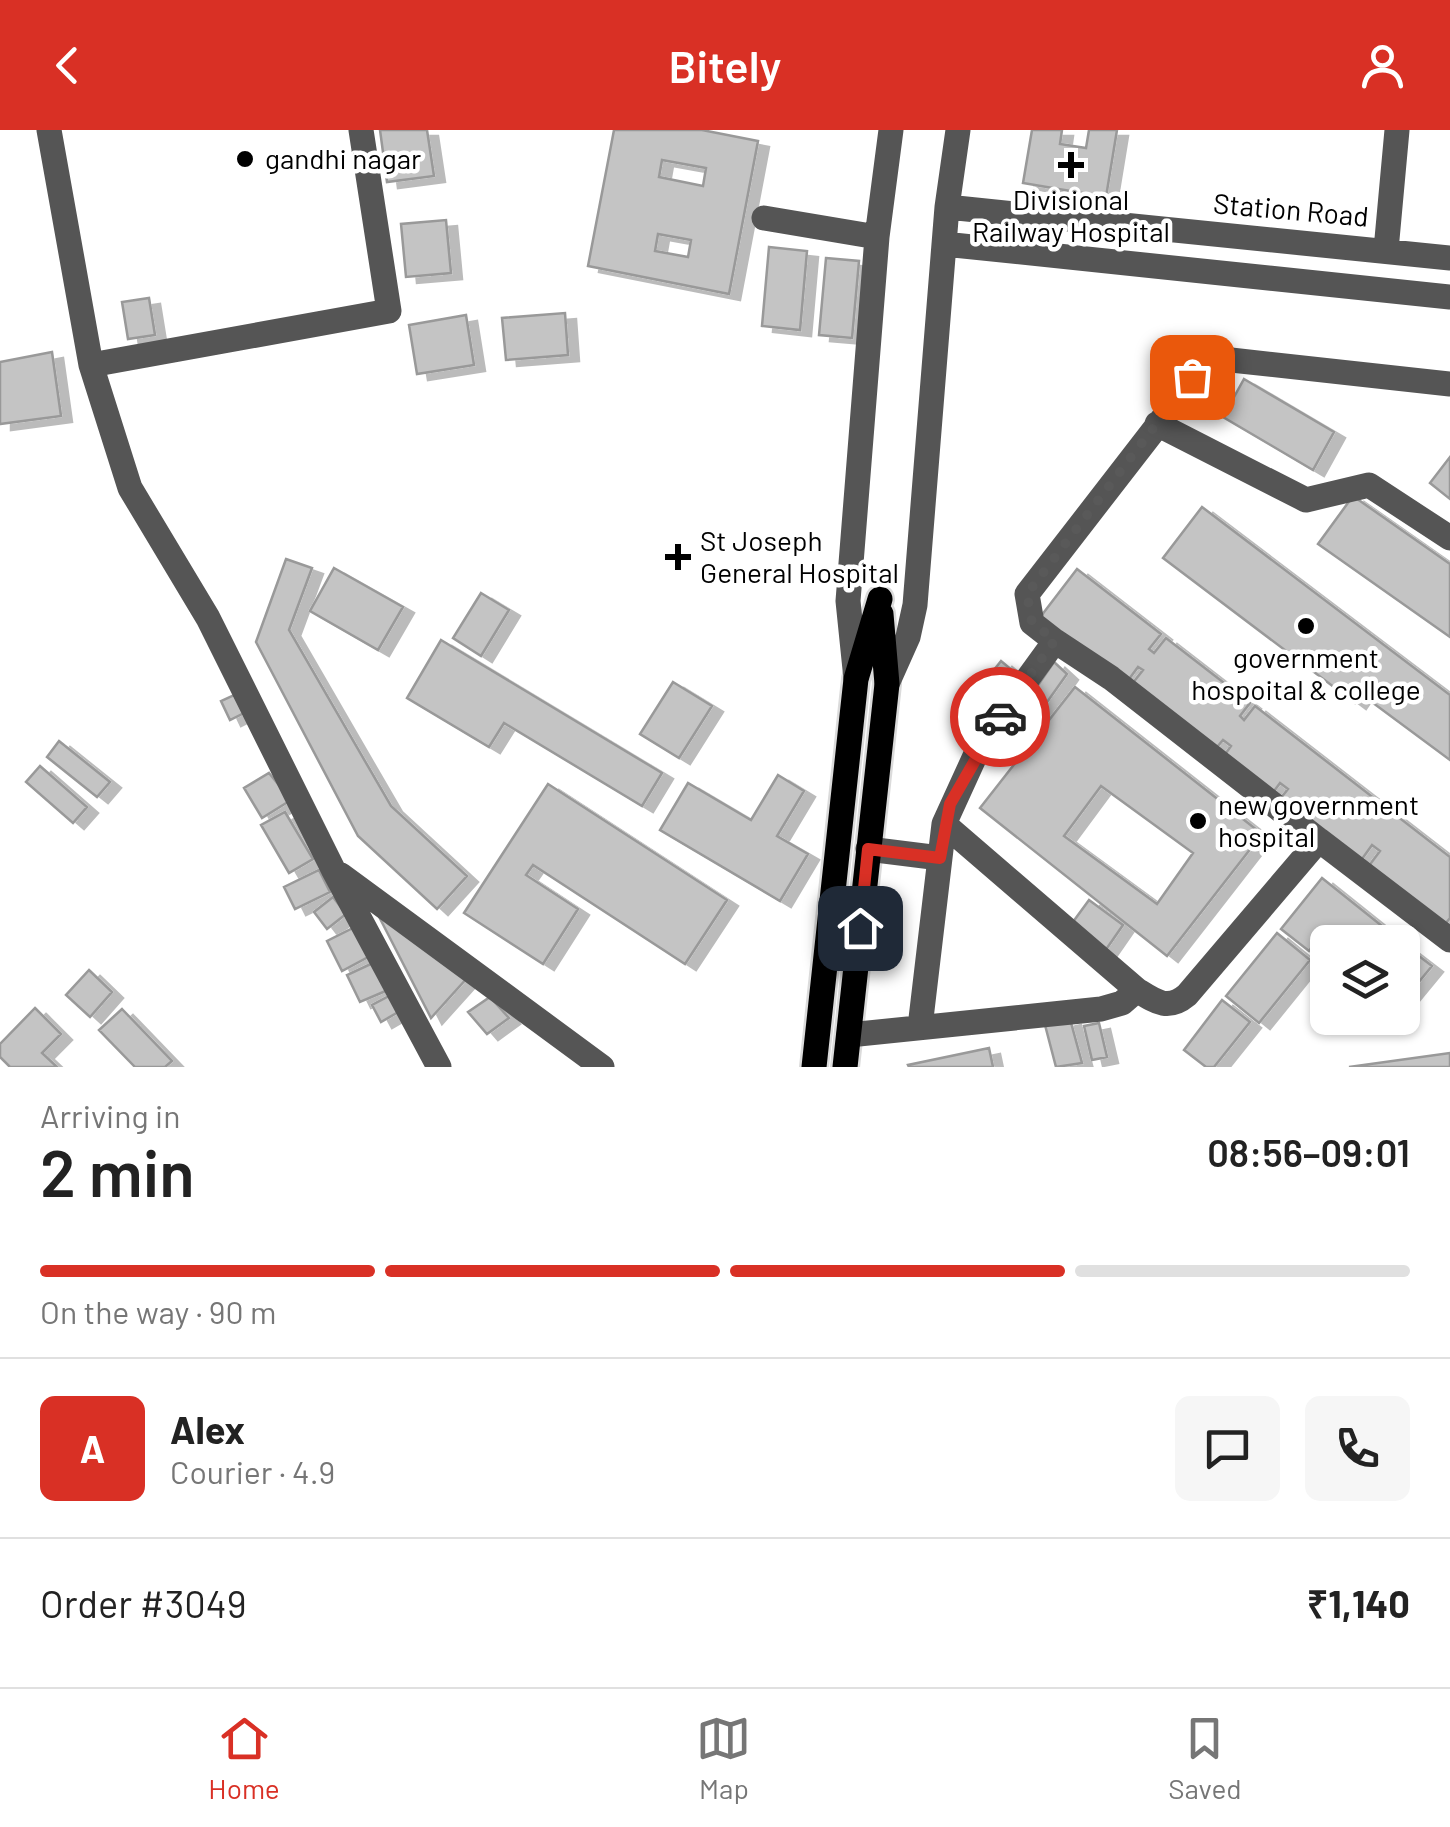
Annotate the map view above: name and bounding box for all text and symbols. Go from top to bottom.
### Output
icon: back [40,38,95,93]
text: Bitely [669,38,781,92]
icon: person [1355,38,1410,93]
place label: gandhi nagar [265,141,421,175]
marker: gandhi nagar [234,148,256,170]
marker: Divisional Railway Hospital [1058,152,1084,178]
place label: Divisional Railway Hospital [972,182,1170,248]
street label: Station Road [1212,185,1370,233]
pin [1150,335,1235,420]
icon: bag [1165,350,1220,405]
place label: St Joseph General Hospital [700,523,899,589]
marker: St Joseph General Hospital [665,544,691,570]
marker: government hospoital & college [1295,615,1317,637]
place label: government hospoital & college [1191,640,1421,706]
courier [950,667,1050,767]
icon: car [973,690,1028,745]
place label: new government hospital [1218,787,1419,853]
marker: new government hospital [1187,810,1209,832]
pin [818,886,903,971]
icon: home [833,901,888,956]
map controls [1310,925,1420,1035]
button: layers [1310,925,1420,1035]
text: Arriving in [40,1096,180,1134]
text: 08:56–09:01 [1207,1129,1410,1175]
text: 2 min [40,1132,195,1210]
text: On the way · 90 m [40,1292,276,1330]
button: chat [1175,1396,1280,1501]
button: phone [1305,1396,1410,1501]
text: Alex [170,1406,245,1452]
text: A [80,1425,105,1471]
text: Courier · 4.9 [170,1452,335,1490]
text: Order #3049 [40,1580,247,1626]
text: ₹1,140 [1307,1580,1410,1626]
tab: Home [208,1711,280,1805]
tab: Map [696,1711,751,1805]
tab: Saved [1168,1711,1242,1805]

